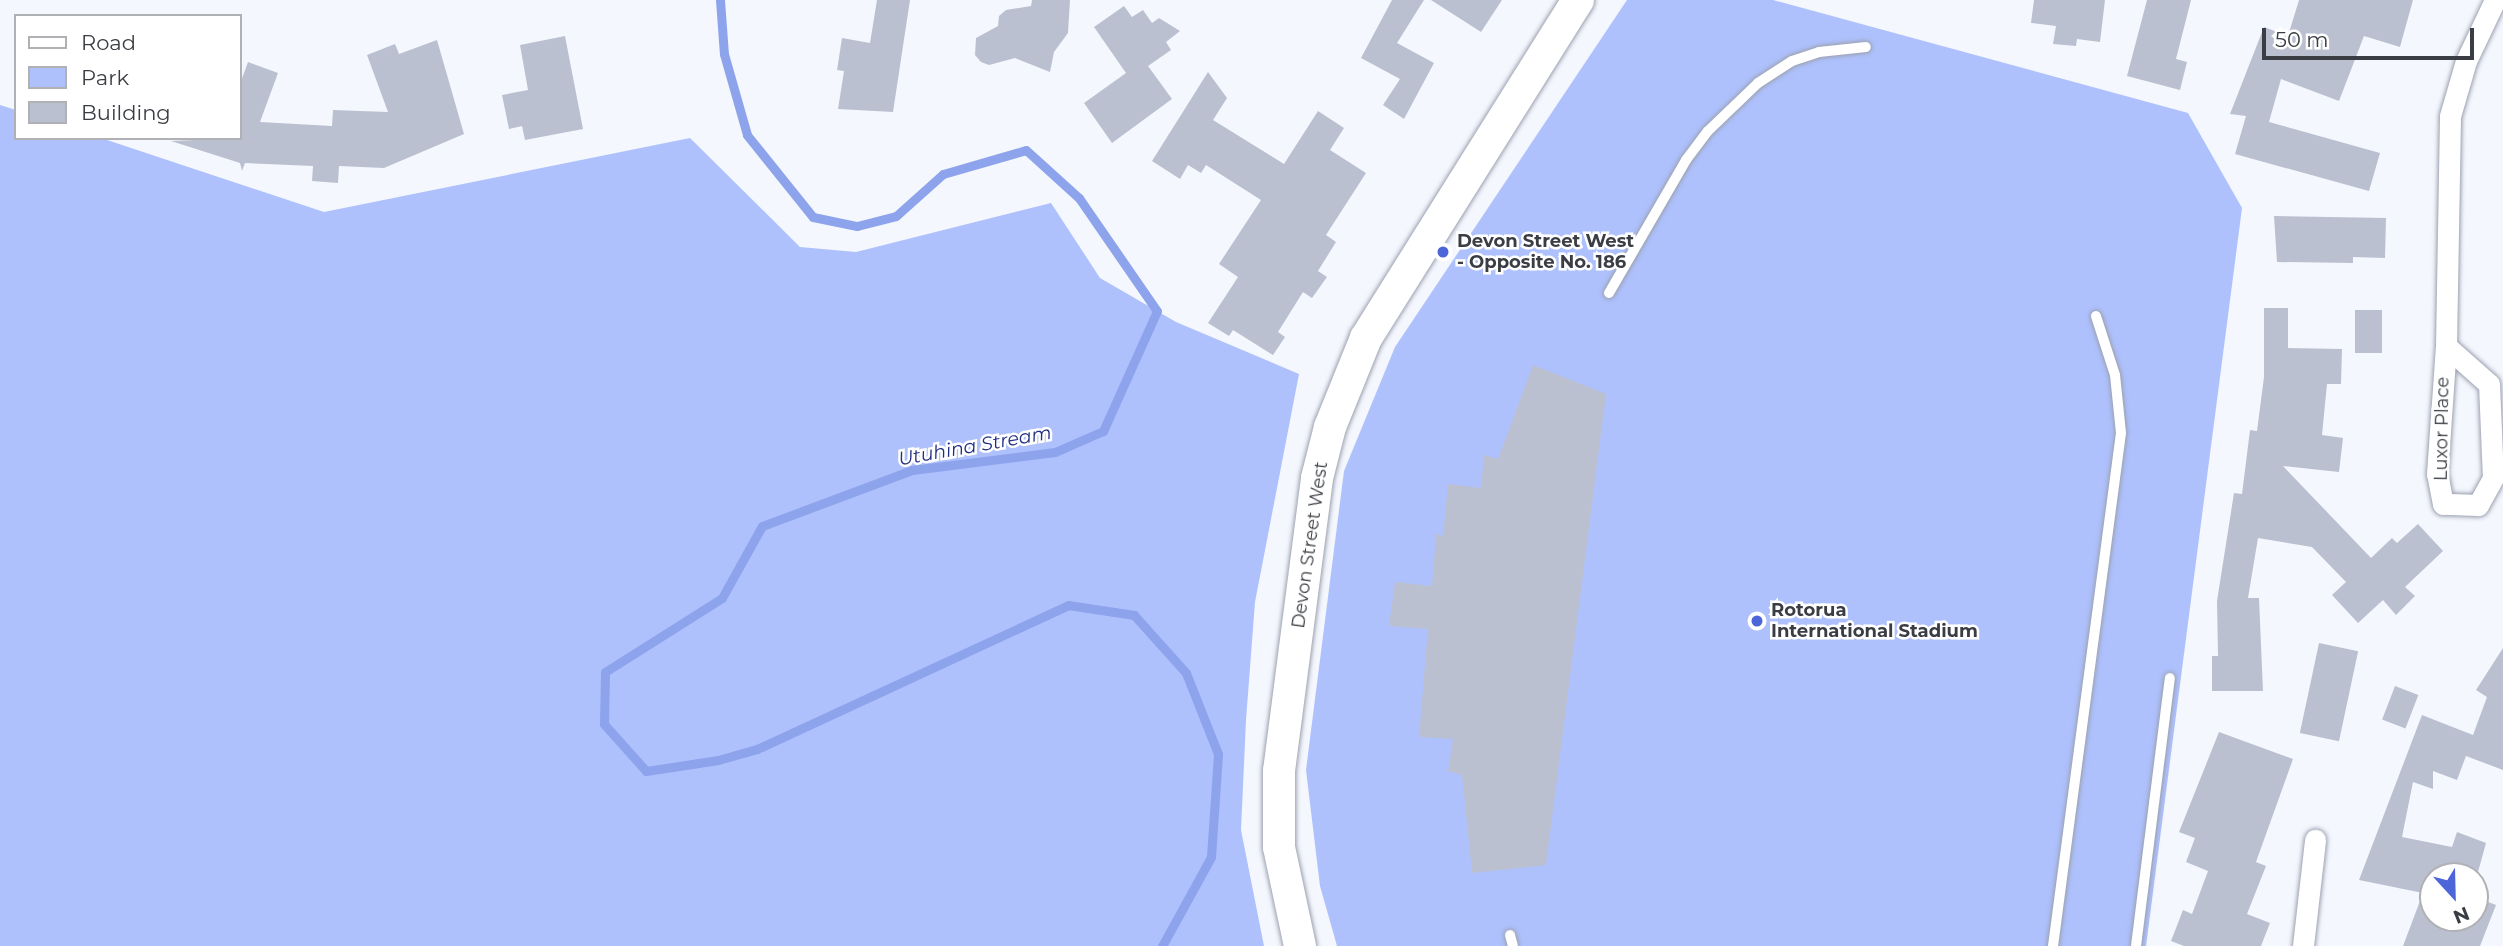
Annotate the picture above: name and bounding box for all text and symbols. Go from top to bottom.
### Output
legend [14,14,242,140]
scale bar [2265,14,2477,58]
text: 50 m [2275,27,2329,52]
text: Road [81,30,136,55]
text: Park [81,65,129,90]
text: Building [81,100,171,125]
place label: Devon Street West - Opposite No. 186 [1457,231,1634,274]
marker: Devon Street West - Opposite No. 186 [1435,244,1451,260]
street label: Luxor Place [2430,377,2454,481]
water label: Utuhina Stream [897,421,1053,471]
street label: Devon Street West [1288,460,1332,630]
place label: Rotorua International Stadium [1771,600,1978,642]
marker: Rotorua International Stadium [1749,613,1765,629]
north arrow [2419,862,2489,932]
text: N [2450,902,2473,929]

